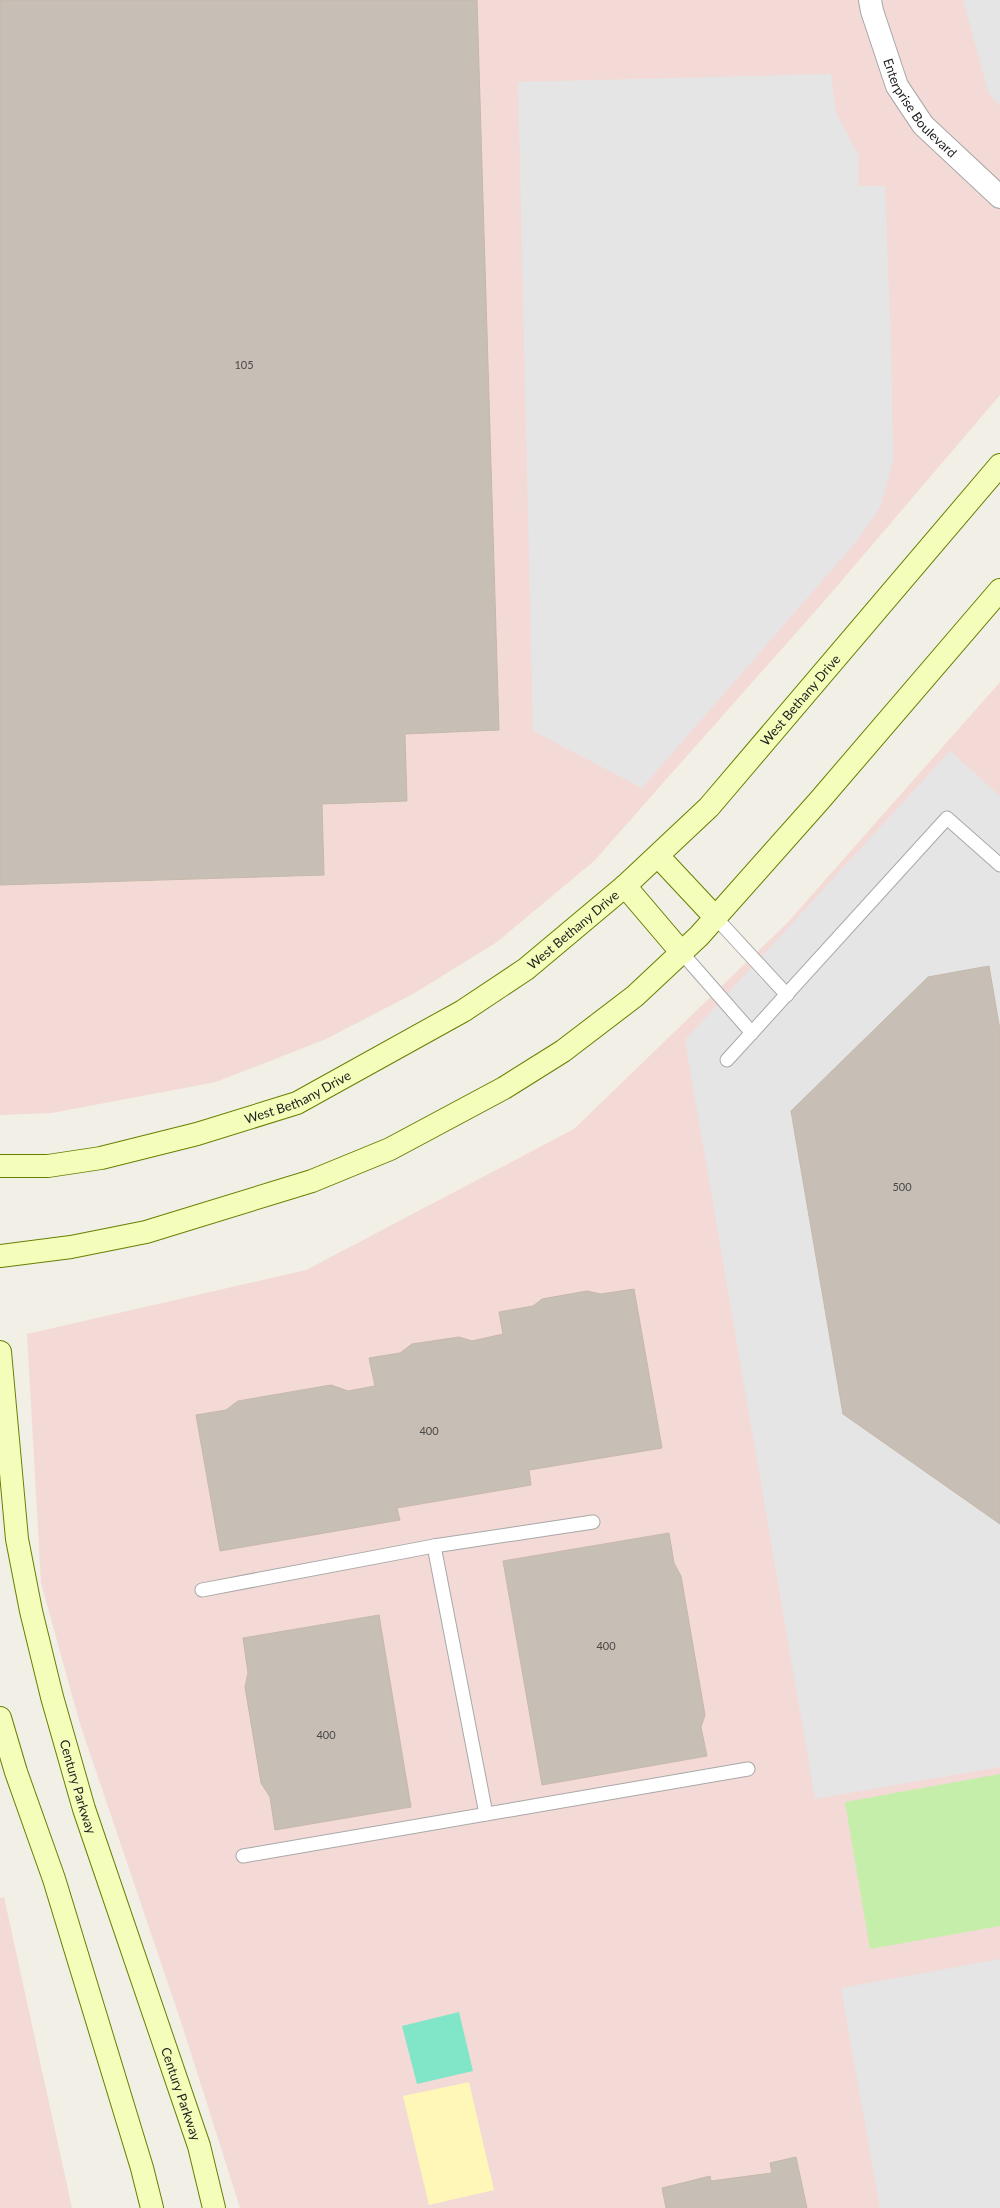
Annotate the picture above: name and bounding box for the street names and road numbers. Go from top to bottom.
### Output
street label: Enterprise Boulevard [880,56,960,161]
street label: West Bethany Drive [757,651,844,749]
street label: West Bethany Drive [524,887,622,973]
street label: West Bethany Drive [243,1067,354,1127]
street label: Century Parkway [57,1738,100,1836]
street label: Century Parkway [158,2045,205,2143]

